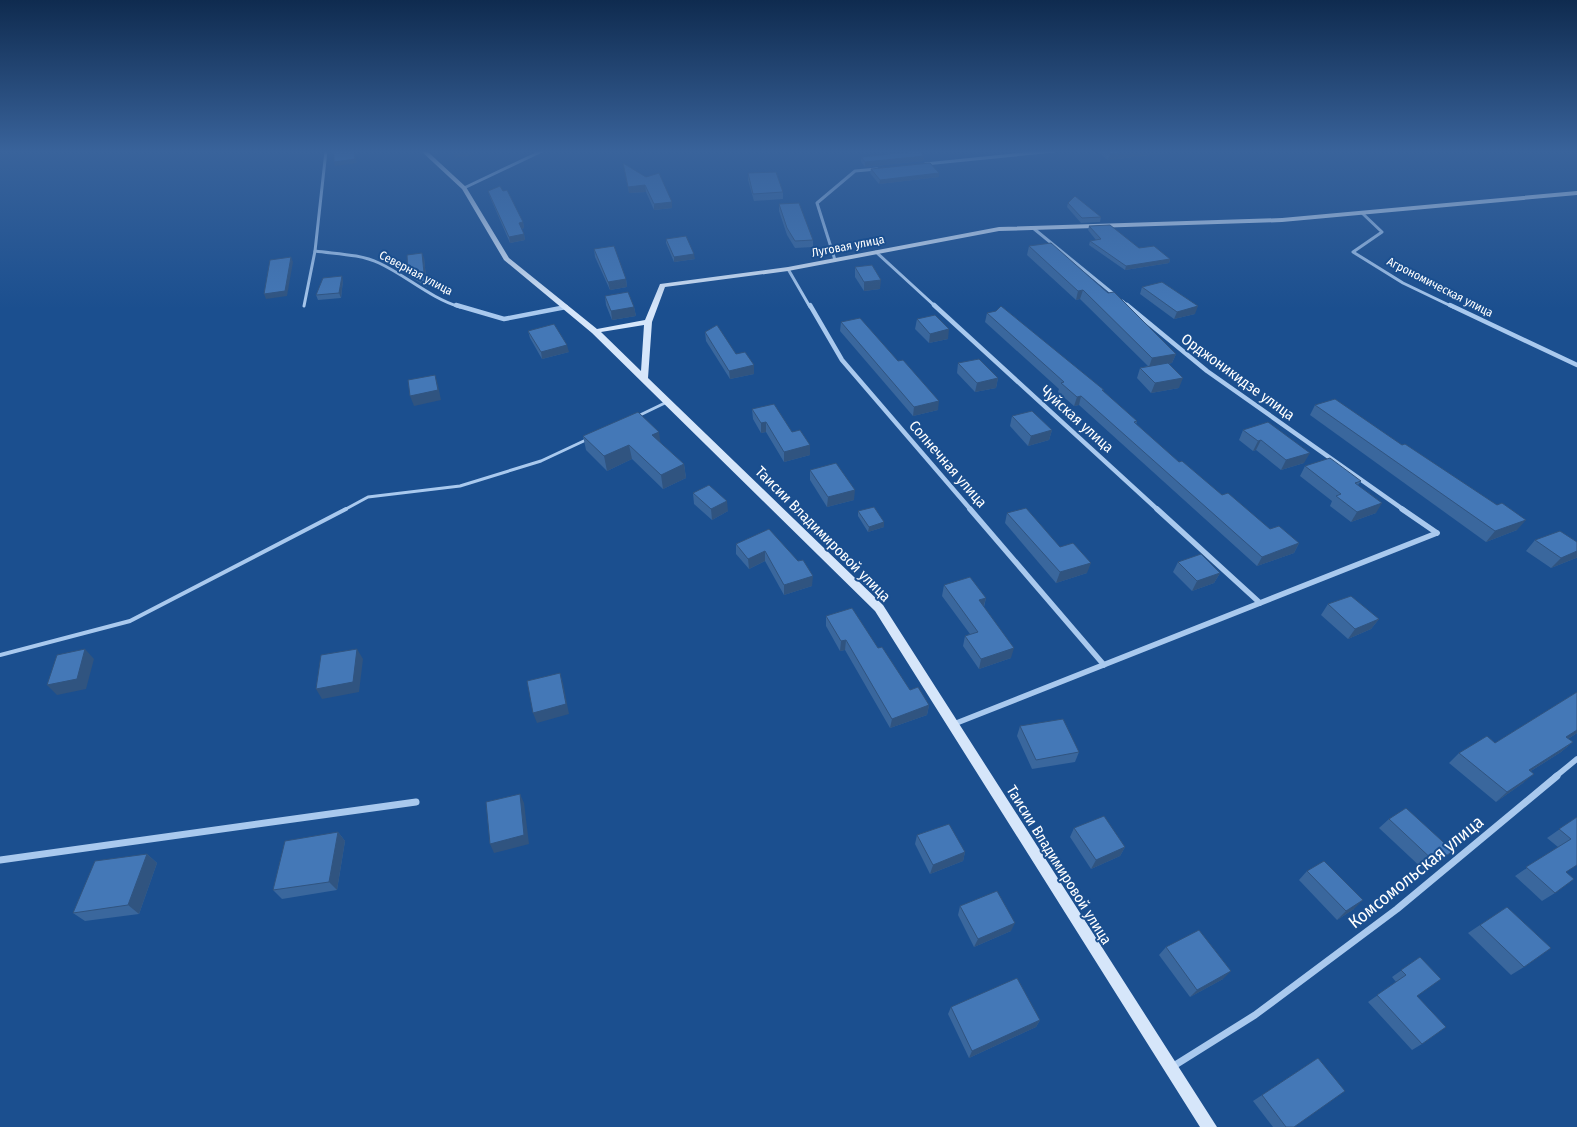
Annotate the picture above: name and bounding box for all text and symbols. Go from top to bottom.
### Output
street label: Луговая улица [810,232,886,260]
street label: Северная улица [377,248,455,298]
street label: Агрономическая улица [1385,254,1496,320]
street label: Орджоникидзе улица [1178,330,1298,424]
street label: Чуйская улица [1037,382,1117,456]
street label: Солнечная улица [905,417,991,511]
street label: Таисии Владимировой улица [752,463,894,605]
street label: Таисии Владимировой улица [1003,782,1115,948]
street label: Комсомольская улица [1344,811,1488,933]

